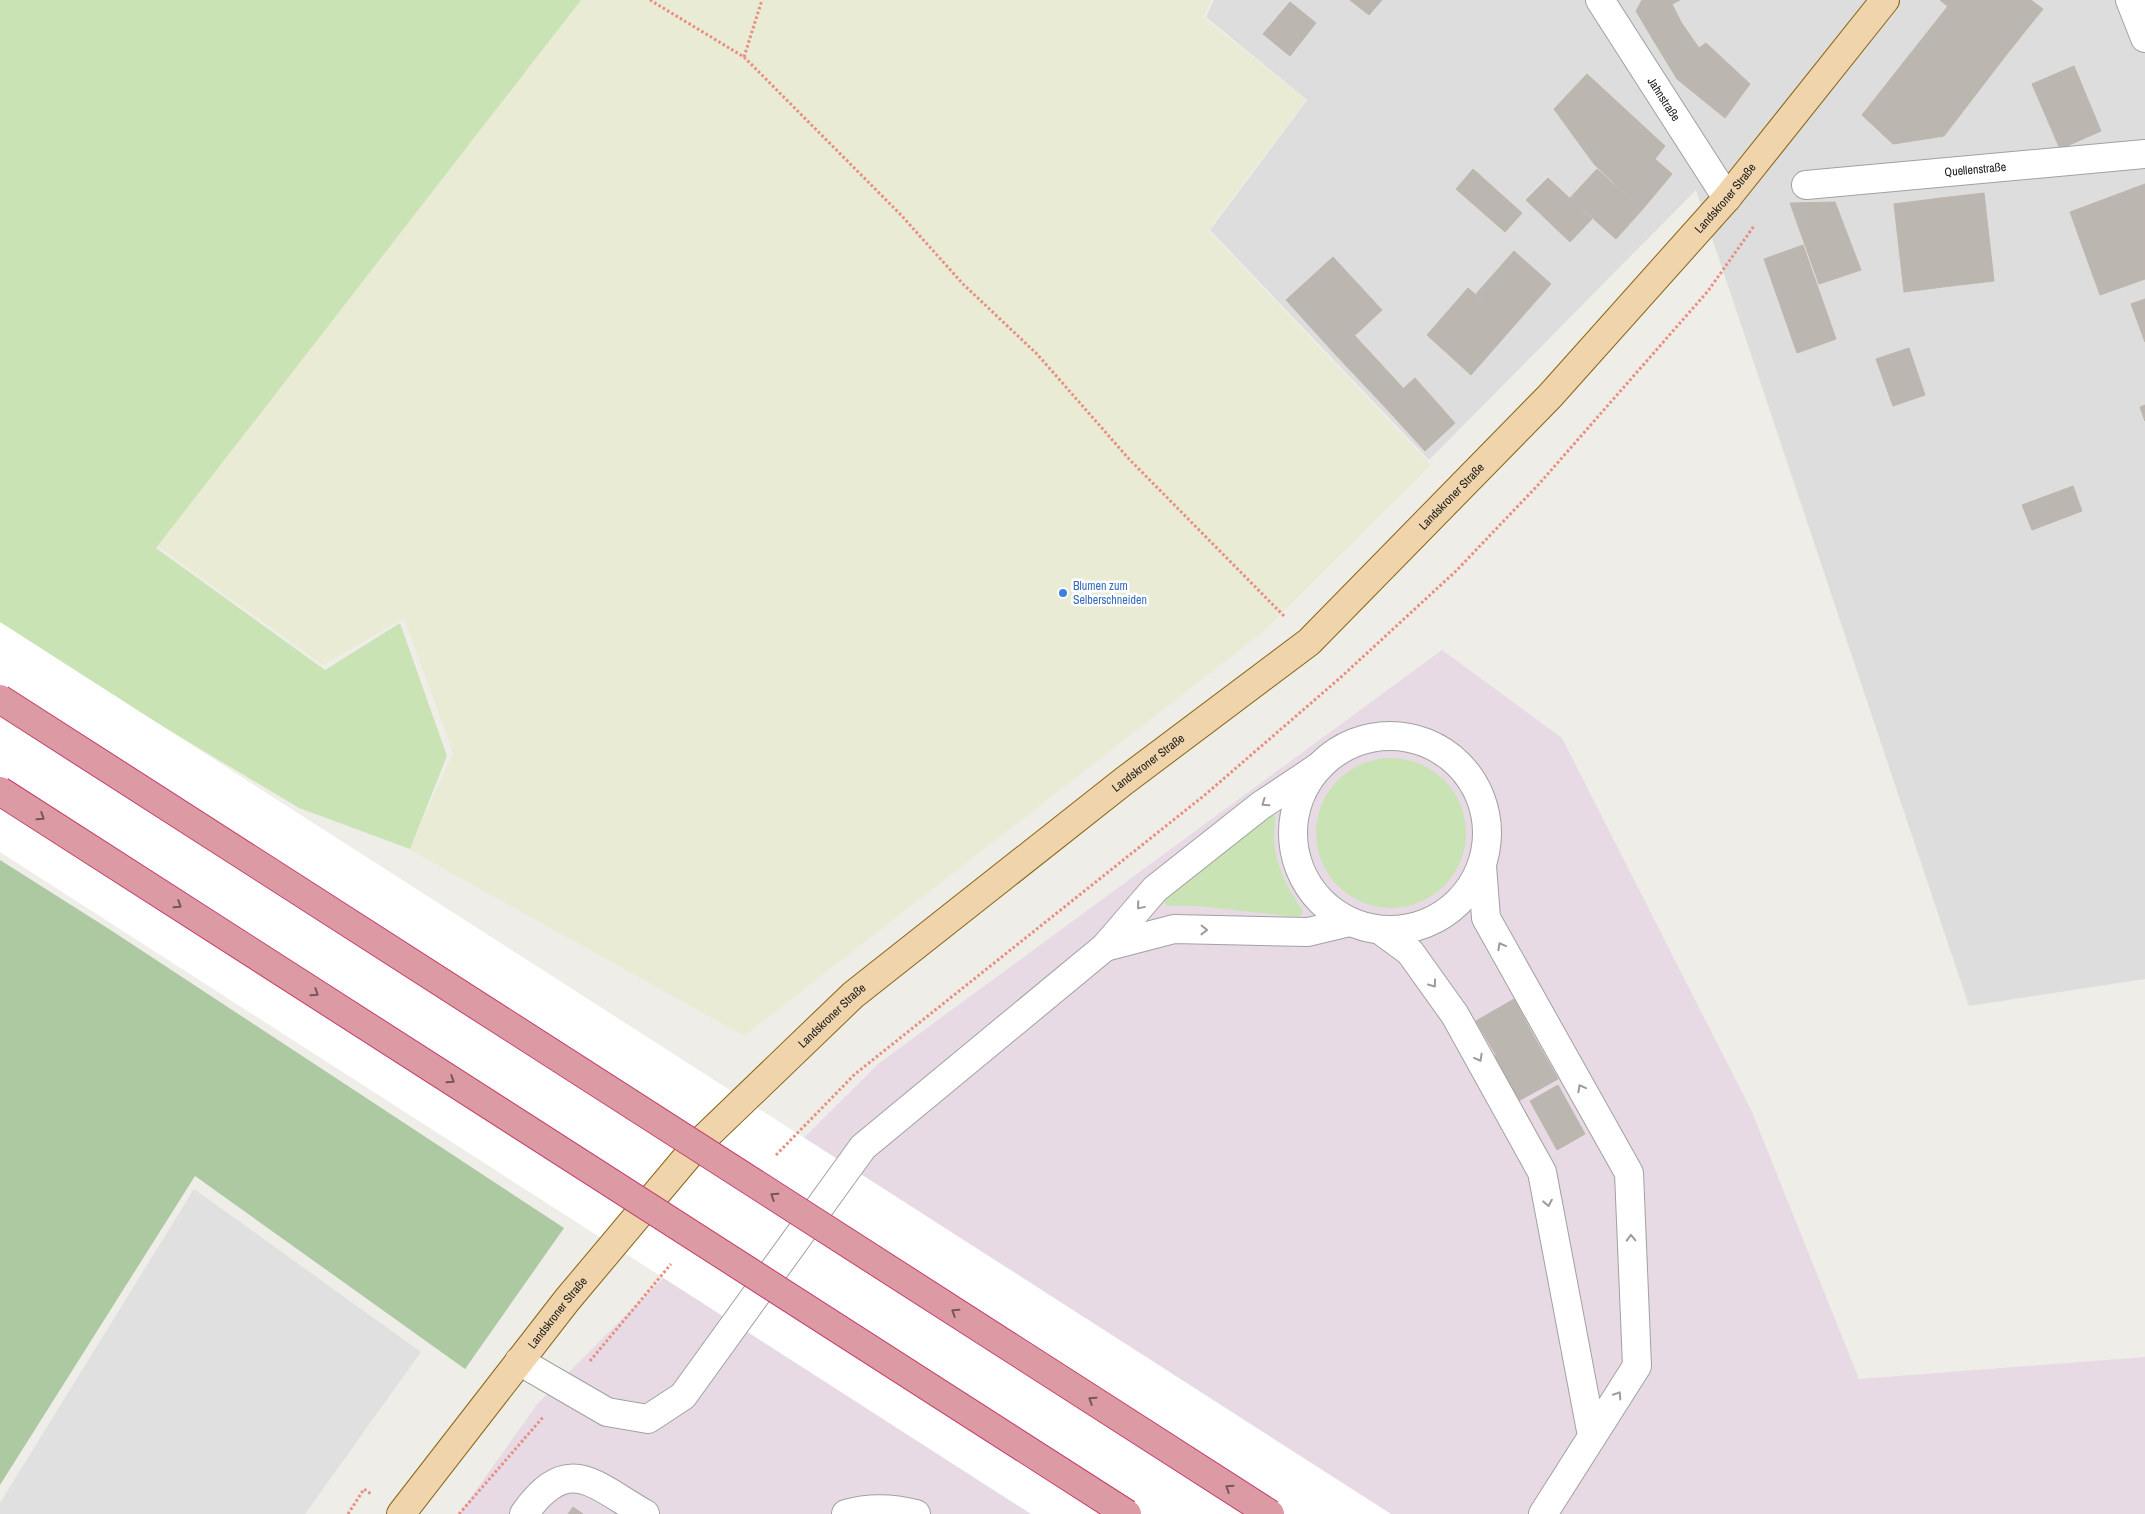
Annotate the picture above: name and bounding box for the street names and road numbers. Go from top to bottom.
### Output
street label: Jahnstraße [1644,74,1684,124]
street label: Quellenstraße [1944,159,2007,180]
street label: Landskroner Straße [1691,160,1760,237]
street label: Landskroner Straße [1415,460,1488,533]
street label: Landskroner Straße [1109,730,1188,796]
street label: Landskroner Straße [795,980,869,1051]
street label: Landskroner Straße [524,1274,591,1352]

